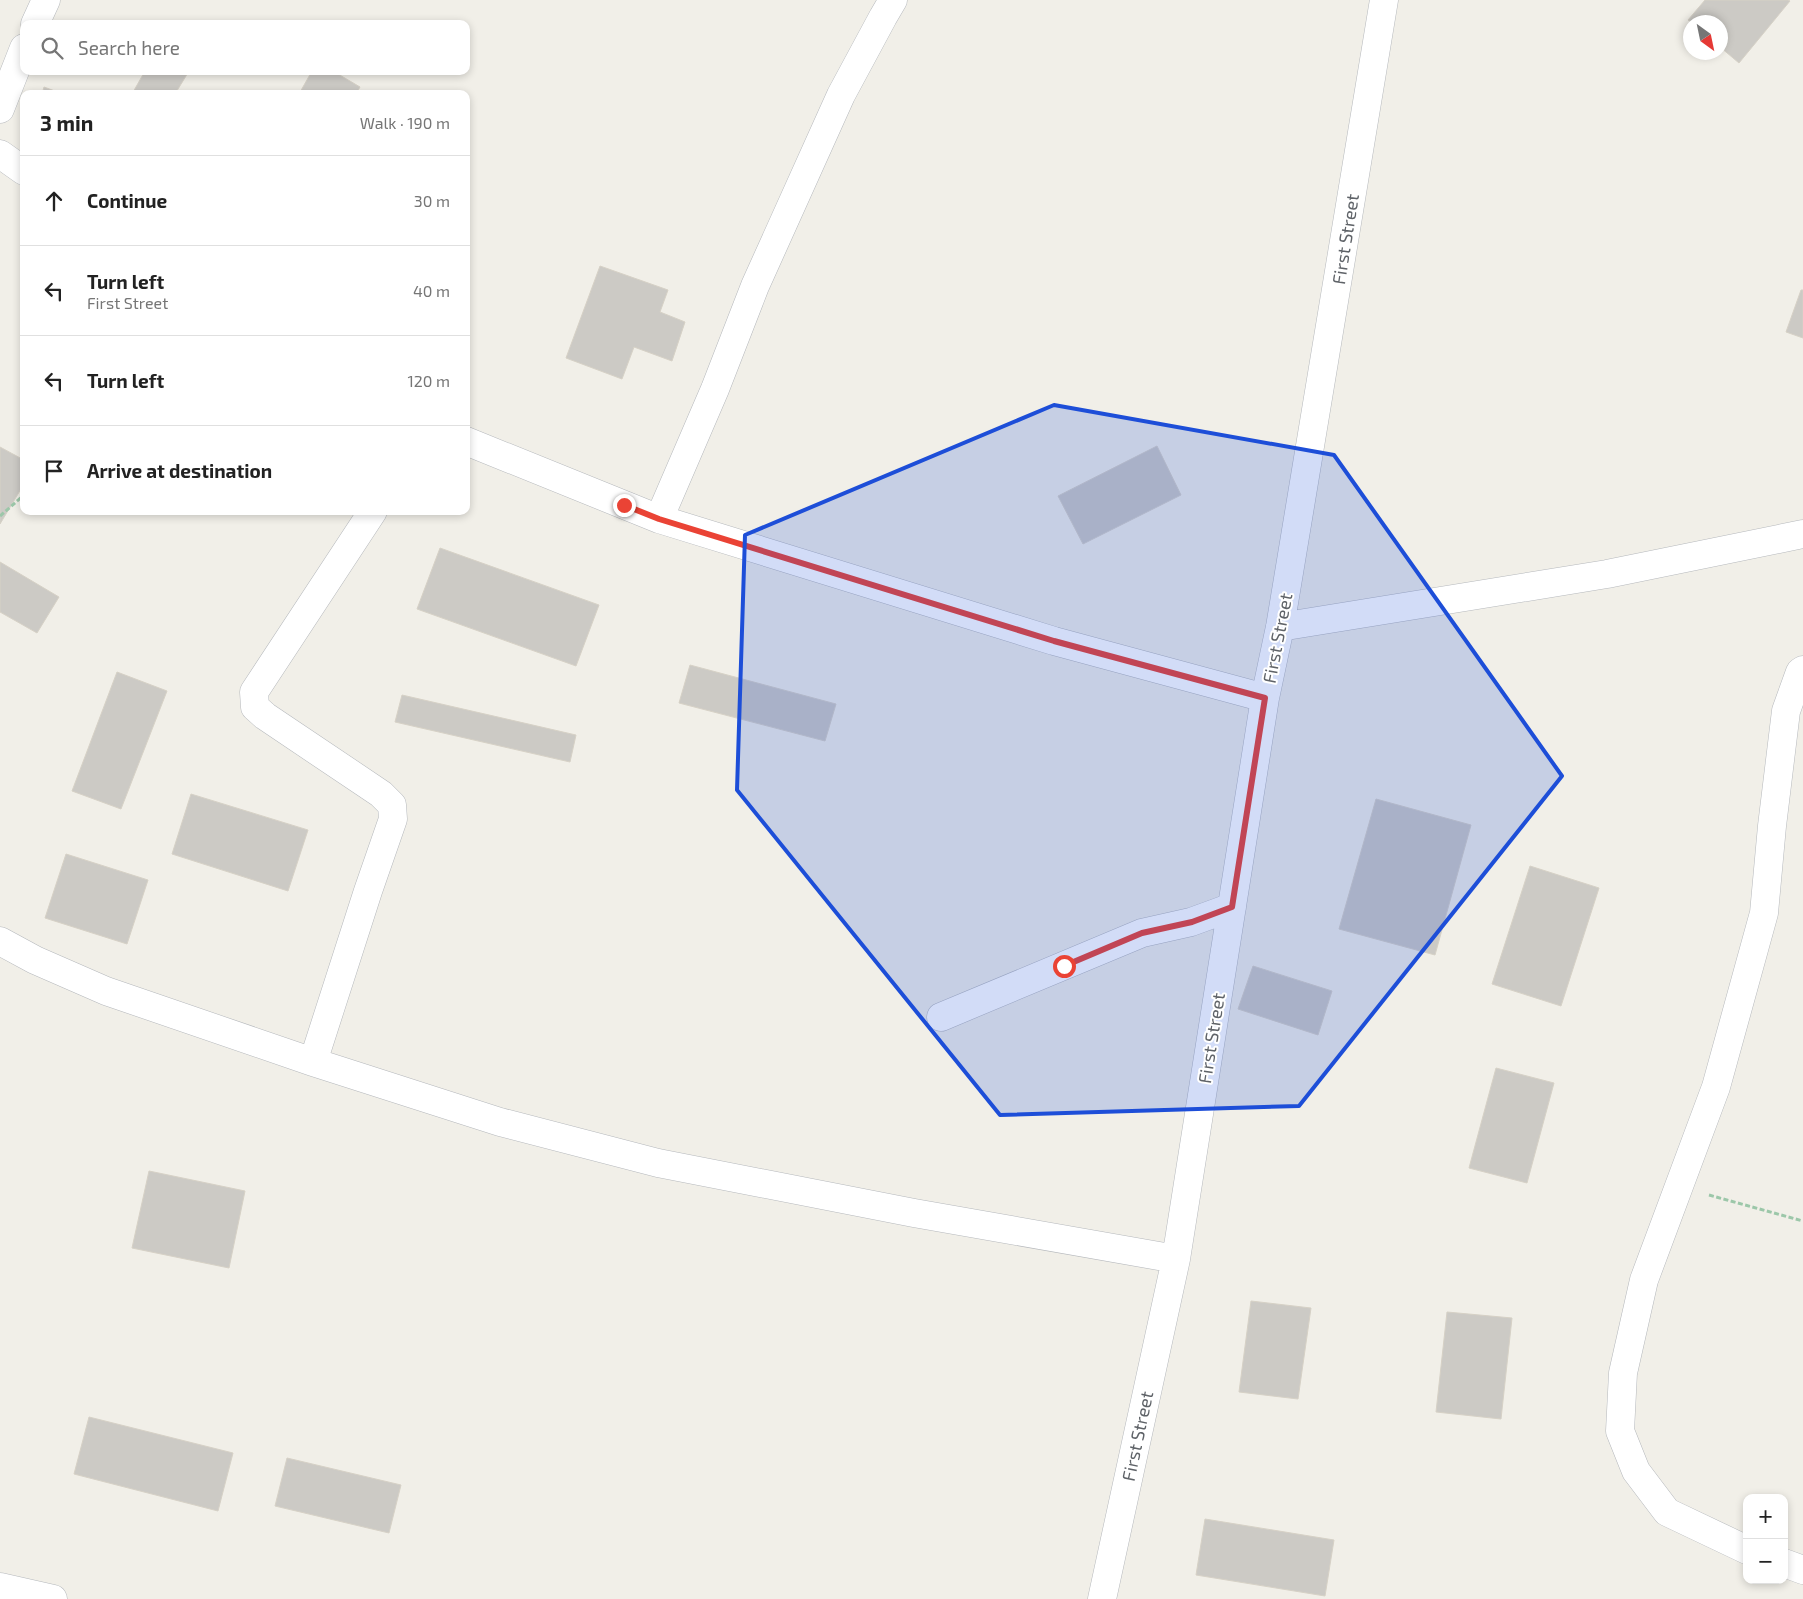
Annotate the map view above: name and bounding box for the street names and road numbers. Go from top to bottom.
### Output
street label: First Street [1327,192,1363,286]
street label: First Street [1257,591,1297,685]
street label: First Street [1193,991,1229,1085]
street label: First Street [1117,1389,1157,1483]

